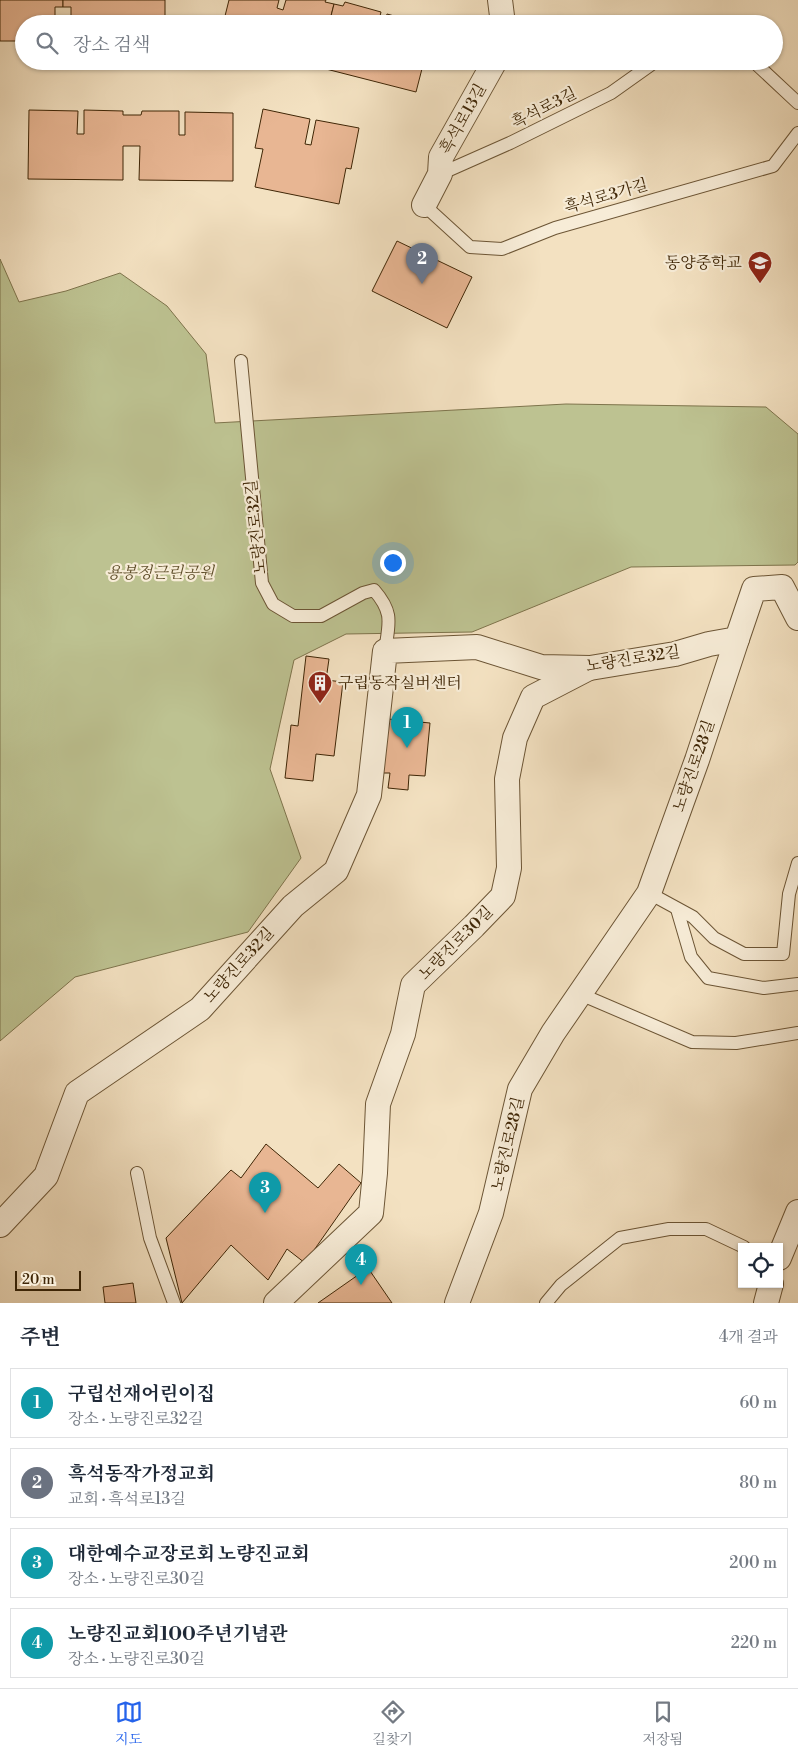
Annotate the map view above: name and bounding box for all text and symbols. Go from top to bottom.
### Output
search box [15,15,783,70]
icon: search [33,29,61,57]
text: 장소 검색 [73,33,150,57]
street label: 흑석로13길 [435,80,491,158]
street label: 흑석로3길 [508,83,580,133]
street label: 흑석로3가길 [562,175,650,217]
pin: 2 [406,243,438,284]
school or university icon: 동양중학교 [747,250,773,284]
place label: 동양중학교 [665,253,742,273]
street label: 노량진로32길 [241,479,271,575]
your location [380,550,406,576]
park label: 용봉정근린공원 [106,563,216,583]
street label: 노량진로32길 [584,642,682,676]
building icon: 구립동작실버센터 [307,670,333,704]
place label: 구립동작실버센터 [338,673,462,693]
pin: 1 [391,707,423,748]
street label: 노량진로28길 [669,717,719,815]
street label: 노량진로30길 [415,902,497,984]
street label: 노량진로32길 [200,923,278,1007]
street label: 노량진로28길 [487,1095,529,1193]
pin: 3 [249,1172,281,1213]
map controls [738,1243,783,1288]
button: locate [738,1243,783,1288]
pin: 4 [345,1244,377,1285]
scale bar [15,1268,81,1291]
text: 20 m [22,1271,54,1289]
text: 주변 [20,1325,61,1351]
text: 4개 결과 [719,1327,778,1347]
text: 구립선재어린이집 [68,1382,215,1406]
text: 1 [33,1393,41,1413]
text: 60 m [739,1393,777,1413]
text: 장소 · 노량진로32길 [68,1409,203,1429]
text: 흑석동작가정교회 [68,1462,215,1486]
text: 2 [32,1473,42,1493]
text: 80 m [739,1473,777,1493]
text: 교회 · 흑석로13길 [68,1489,186,1509]
text: 대한예수교장로회 노량진교회 [68,1542,310,1566]
text: 3 [32,1553,42,1573]
text: 200 m [729,1553,777,1573]
text: 장소 · 노량진로30길 [68,1569,205,1589]
text: 노량진교회100주년기념관 [68,1622,288,1646]
text: 4 [32,1633,42,1653]
text: 220 m [731,1633,777,1653]
text: 장소 · 노량진로30길 [68,1649,205,1669]
tab: 지도 [115,1698,143,1749]
tab: 길찾기 [372,1698,413,1749]
tab: 저장됨 [643,1698,683,1749]

